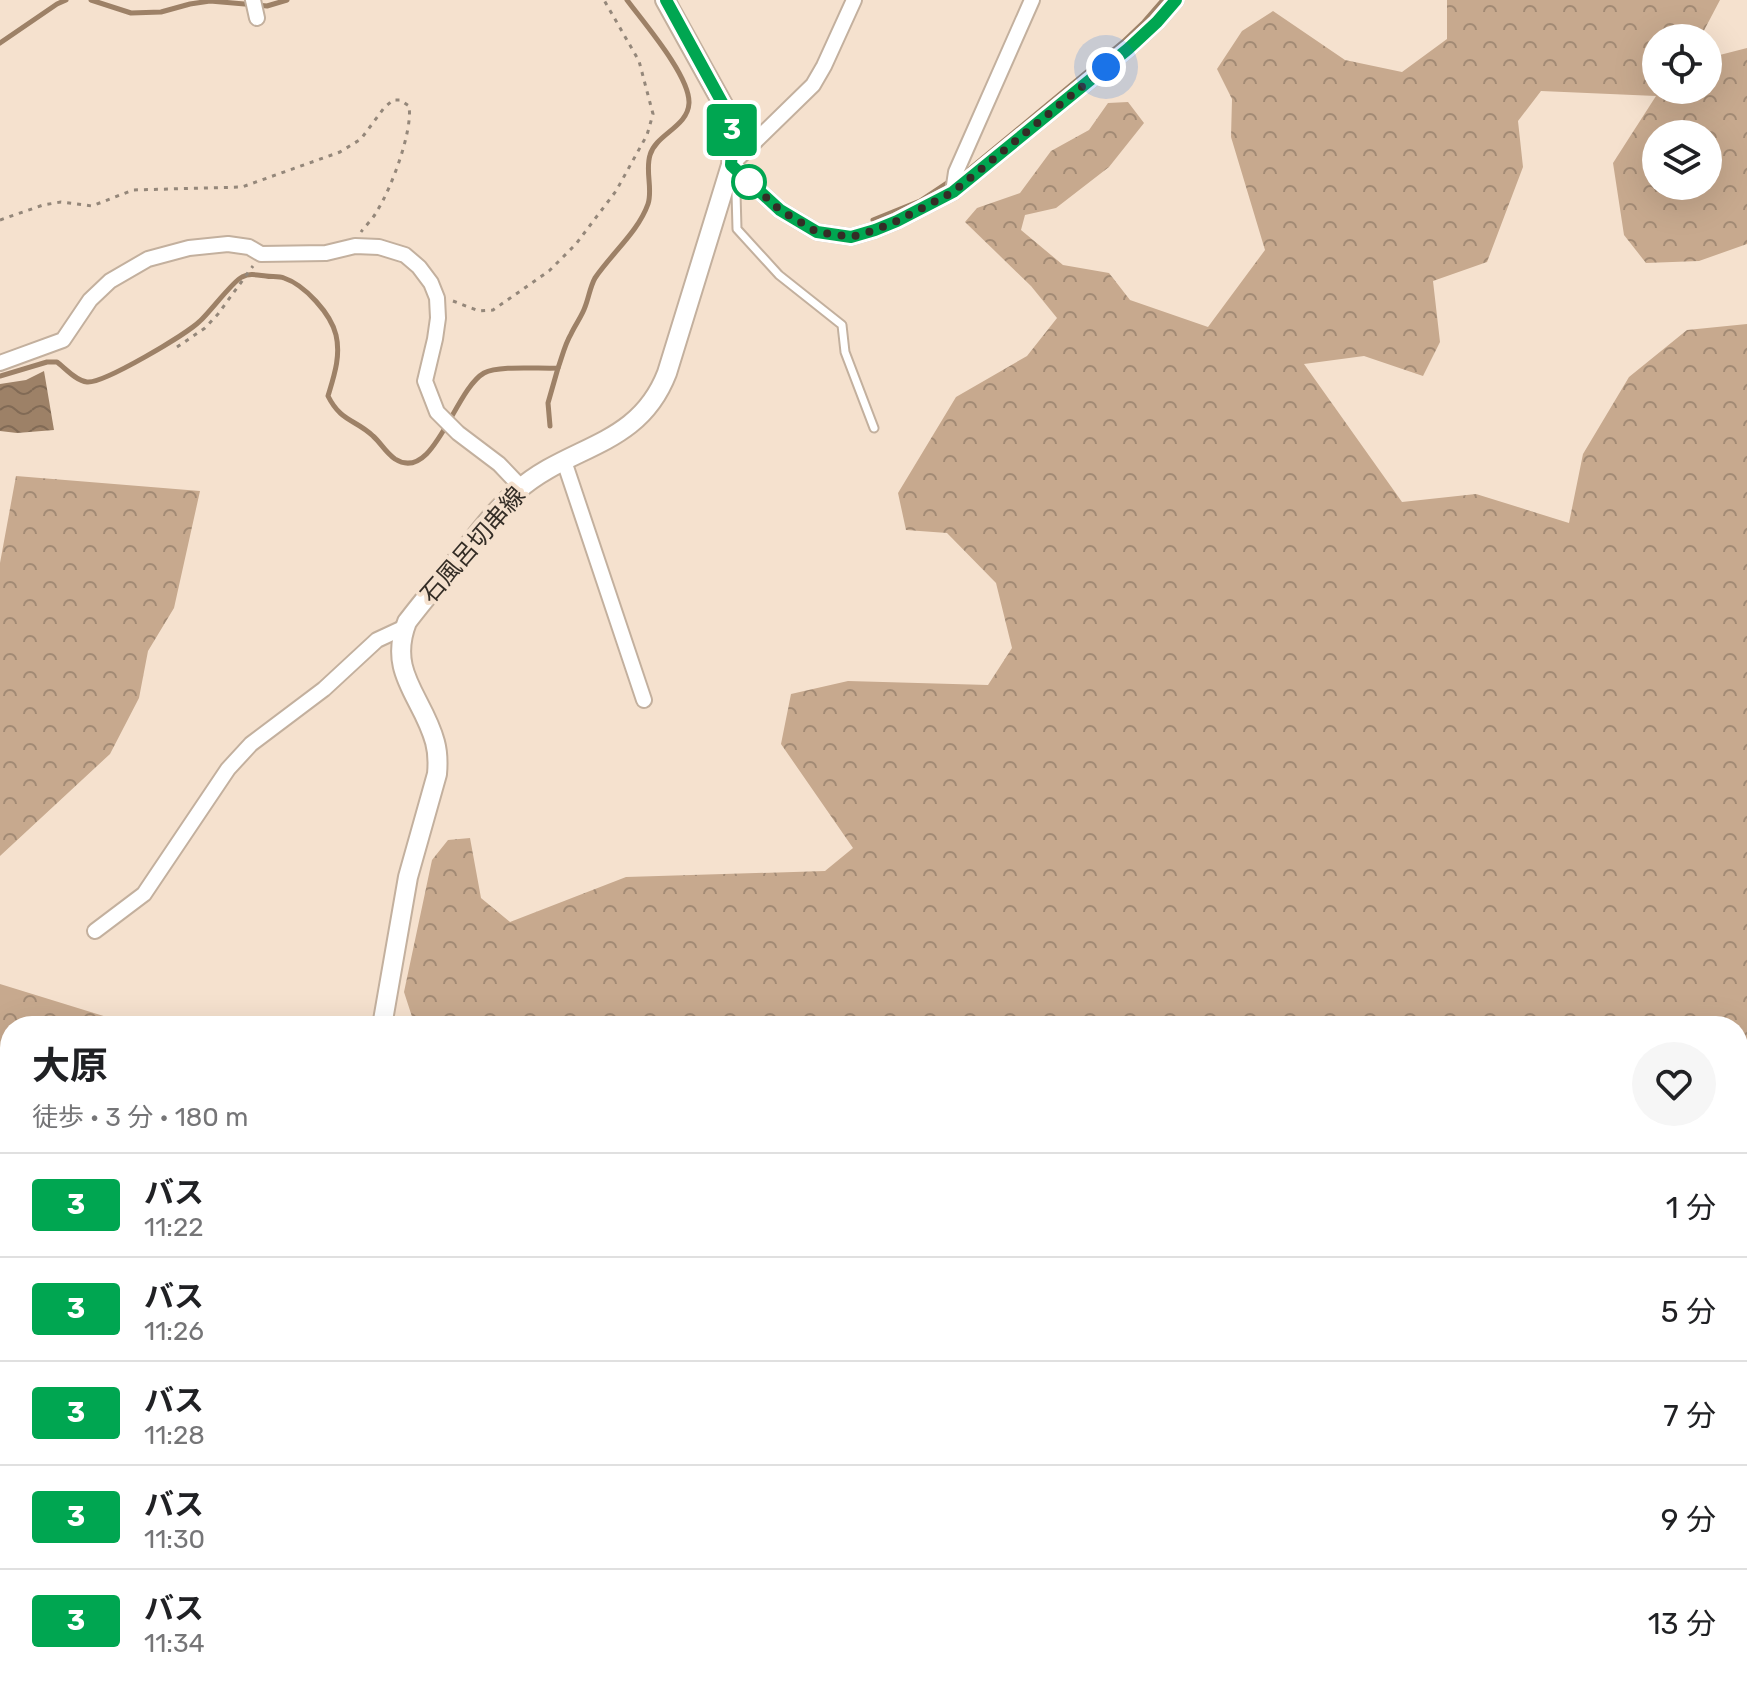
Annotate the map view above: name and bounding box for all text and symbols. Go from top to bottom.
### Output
map controls [1642,24,1722,200]
button: locate [1642,24,1722,104]
your location [1086,47,1126,87]
line badge: 3 [706,104,758,156]
text: 3 [723,113,741,146]
button: layers [1642,120,1722,200]
unlabelled marker [732,165,766,199]
street label: 石風呂切串線 [415,481,531,609]
button: heart [1632,1042,1716,1126]
text: 大原 [32,1043,108,1089]
text: 徒歩 · 3 分 · 180 m [32,1102,248,1133]
text: バス [144,1175,204,1211]
text: 3 [67,1188,85,1221]
text: 1 分 [1666,1190,1716,1226]
text: 11:22 [144,1212,203,1243]
text: バス [144,1279,204,1315]
text: 3 [67,1292,85,1325]
text: 5 分 [1661,1294,1716,1330]
text: 11:26 [144,1316,204,1347]
text: バス [144,1383,204,1419]
text: 3 [67,1396,85,1429]
text: 7 分 [1663,1398,1716,1434]
text: 11:28 [144,1420,205,1451]
text: バス [144,1487,204,1523]
text: 3 [67,1500,85,1533]
text: 9 分 [1661,1502,1716,1538]
text: 11:30 [144,1524,205,1555]
text: バス [144,1591,204,1627]
text: 3 [67,1604,85,1637]
text: 13 分 [1648,1606,1716,1642]
text: 11:34 [144,1628,205,1659]

